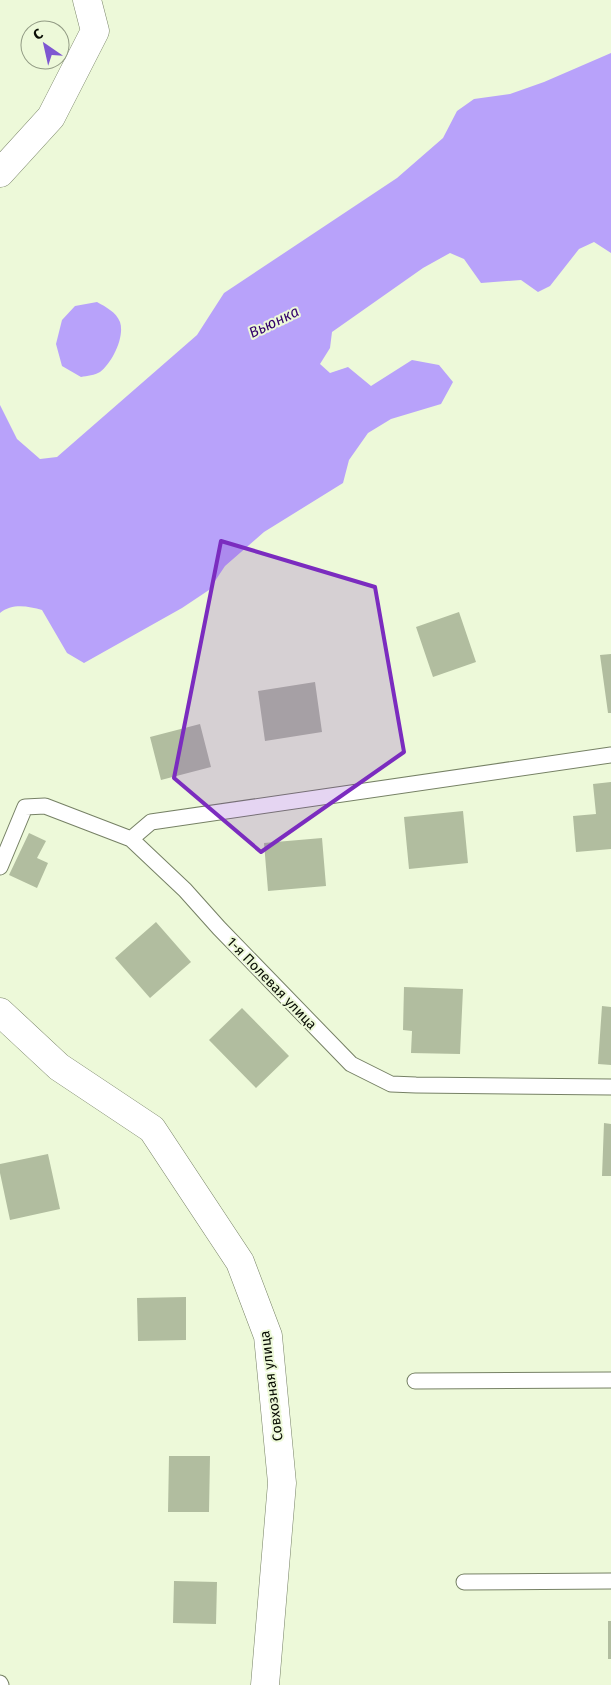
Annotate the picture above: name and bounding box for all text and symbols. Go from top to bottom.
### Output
north arrow [20,20,70,70]
text: С [30,25,46,44]
water label: Вьюнка [246,302,302,342]
street label: 1-я Полевая улица [223,934,320,1033]
street label: Совхозная улица [256,1330,287,1442]

